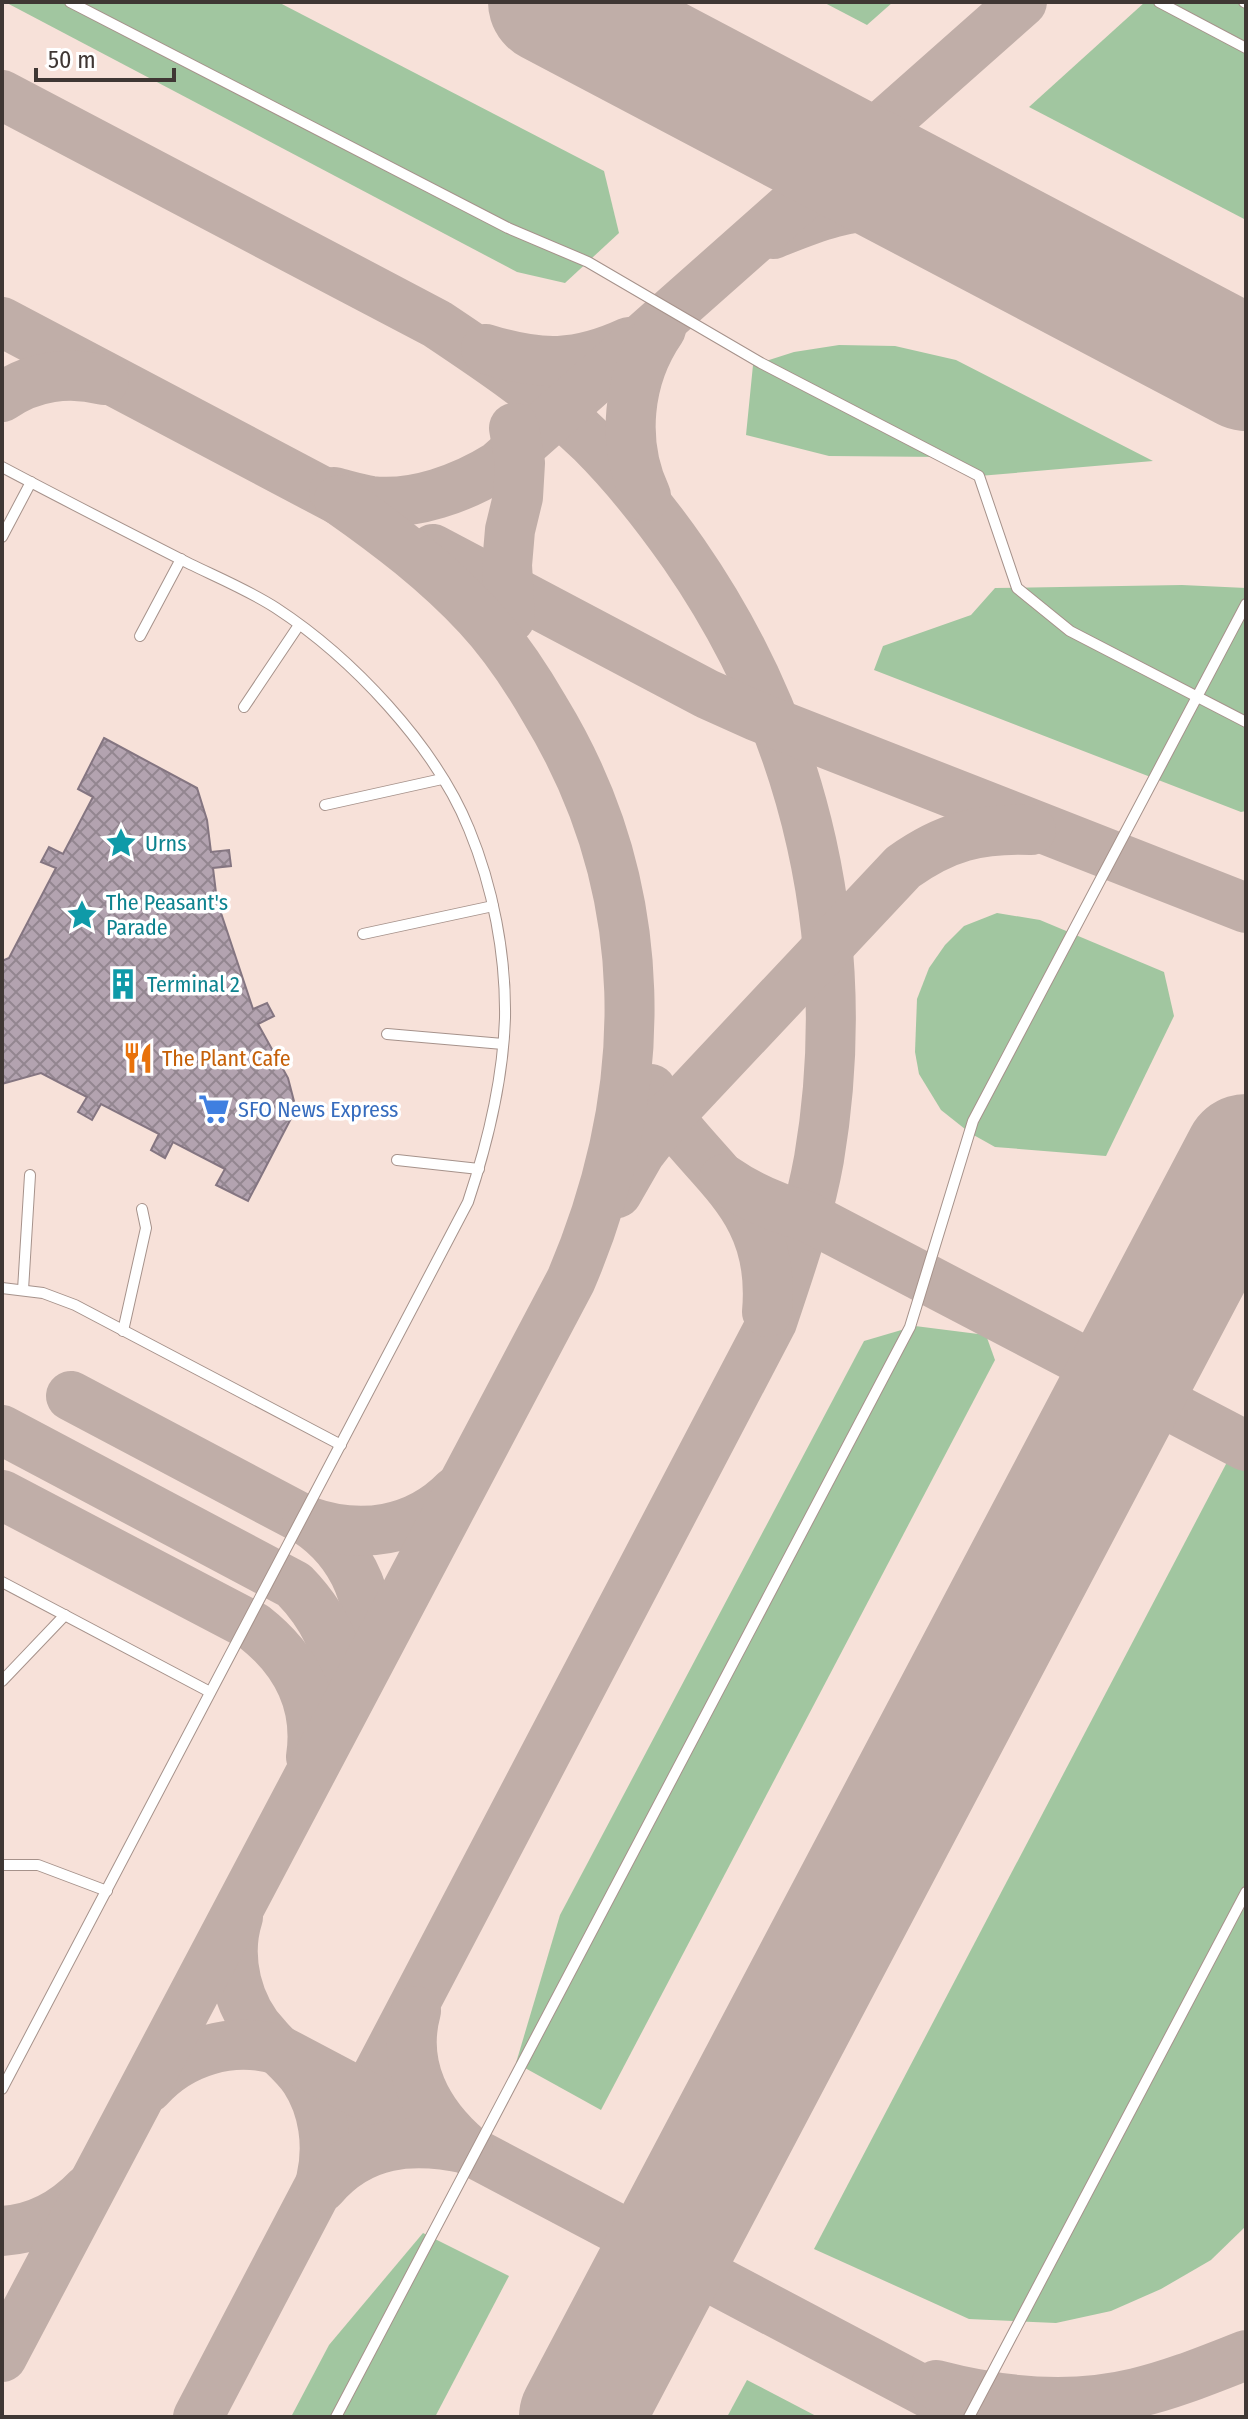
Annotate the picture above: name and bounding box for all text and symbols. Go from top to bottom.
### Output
scale bar [36,32,174,82]
text: 50 m [48,46,96,74]
place icon: Urns [104,826,138,860]
place label: Urns [145,830,187,857]
place label: The Peasant's Parade [106,889,228,941]
place icon: The Peasant's Parade [65,898,99,932]
building icon: Terminal 2 [106,967,140,1001]
place label: Terminal 2 [147,971,240,998]
restaurant icon: The Plant Cafe [121,1041,155,1075]
place label: The Plant Cafe [162,1045,291,1072]
supermarket icon: SFO News Express [197,1092,231,1126]
place label: SFO News Express [238,1096,399,1123]

